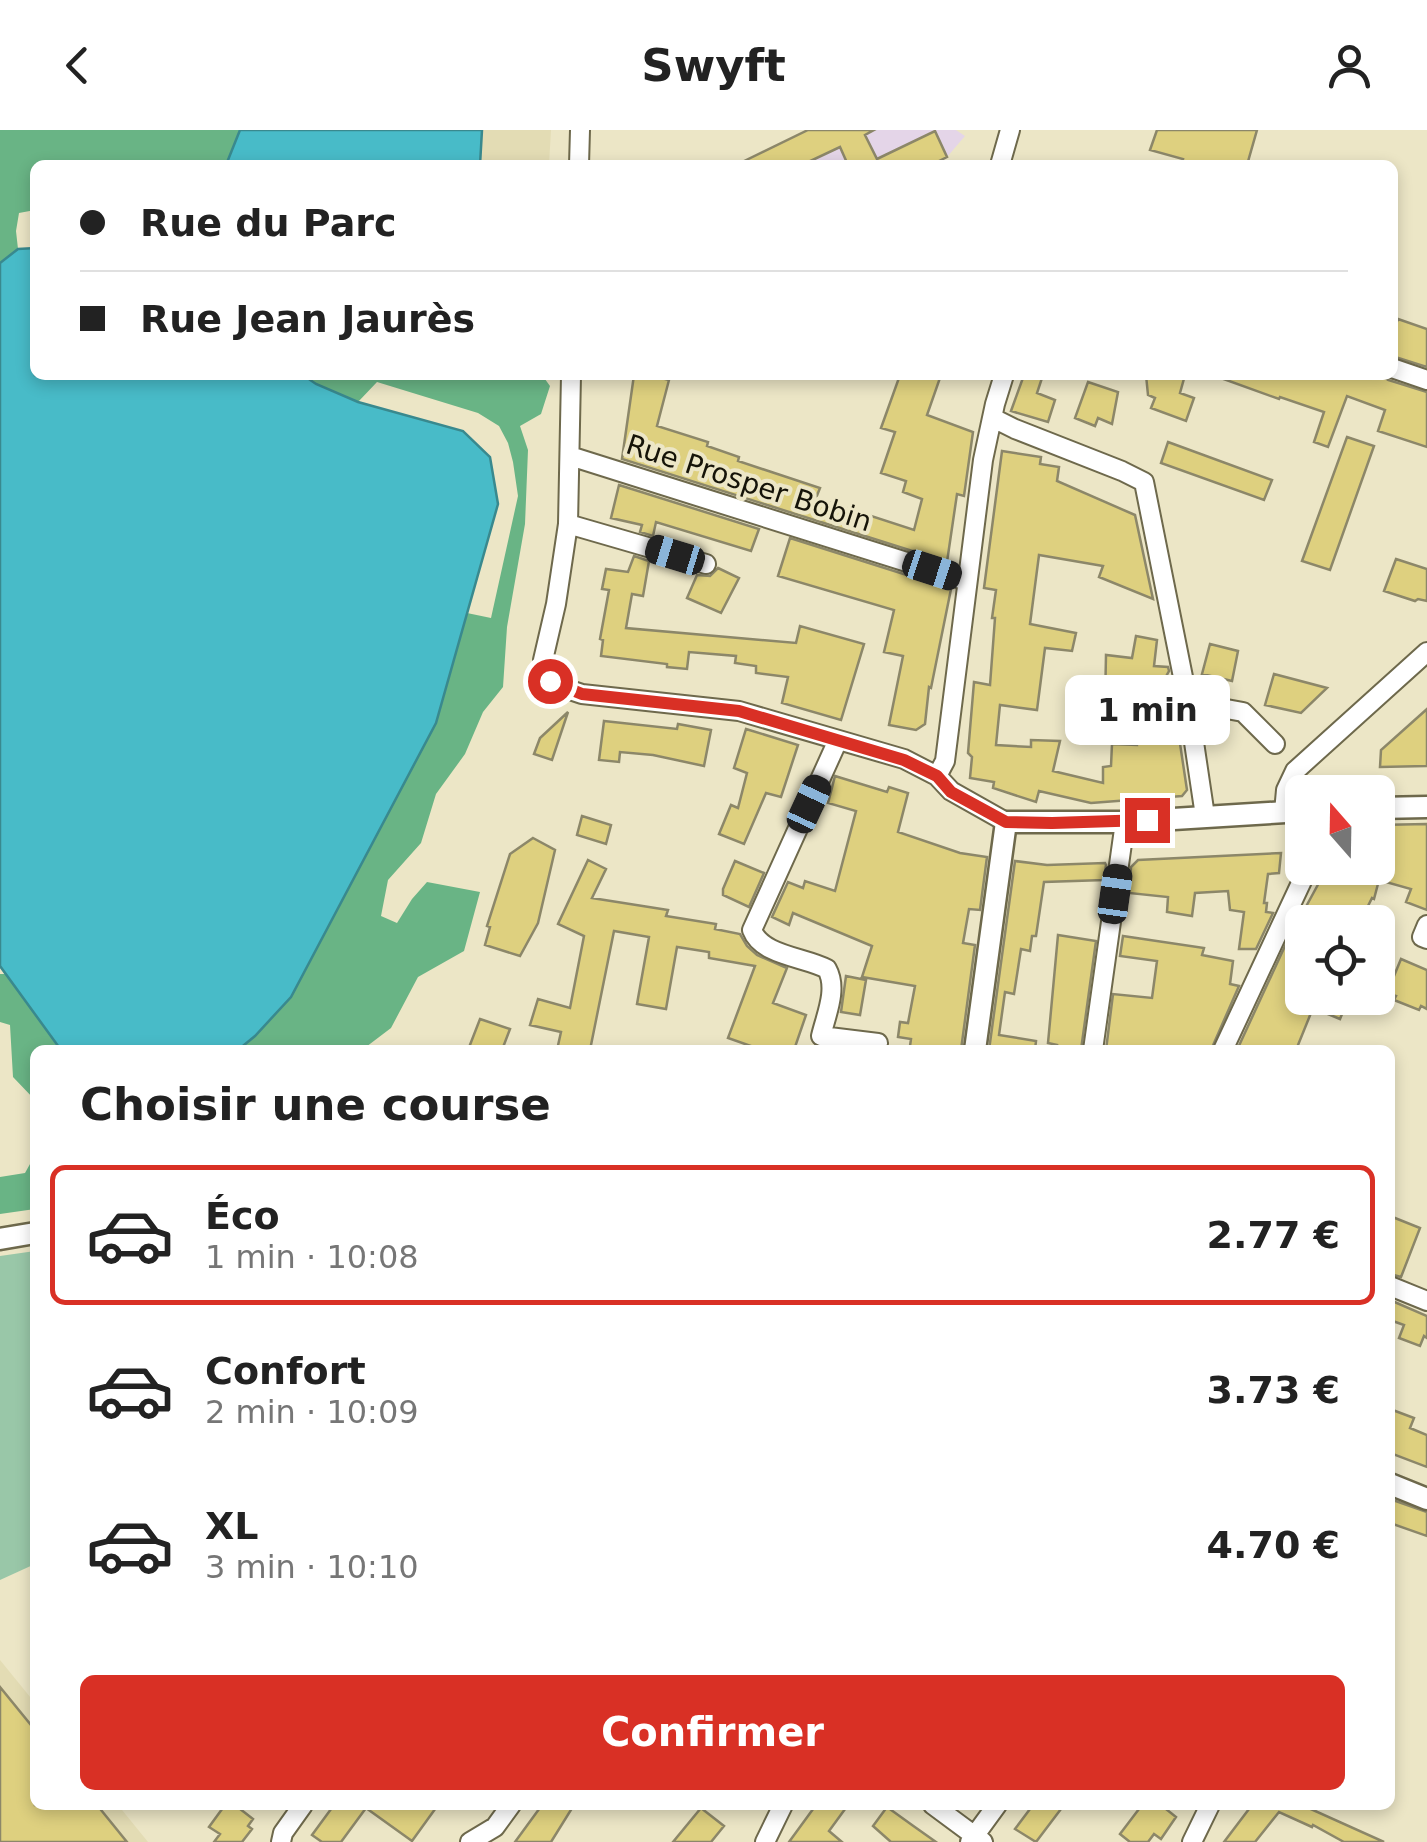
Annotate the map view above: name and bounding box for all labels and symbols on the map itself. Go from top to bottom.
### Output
street label: Rue Prosper Bobin [622,428,876,538]
car [642,532,708,578]
car [899,546,965,594]
route start [528,659,573,704]
callout: 1 min [1064,675,1230,745]
car [783,770,835,838]
north arrow [1285,775,1395,885]
route end [1125,798,1170,843]
car [1096,862,1134,926]

